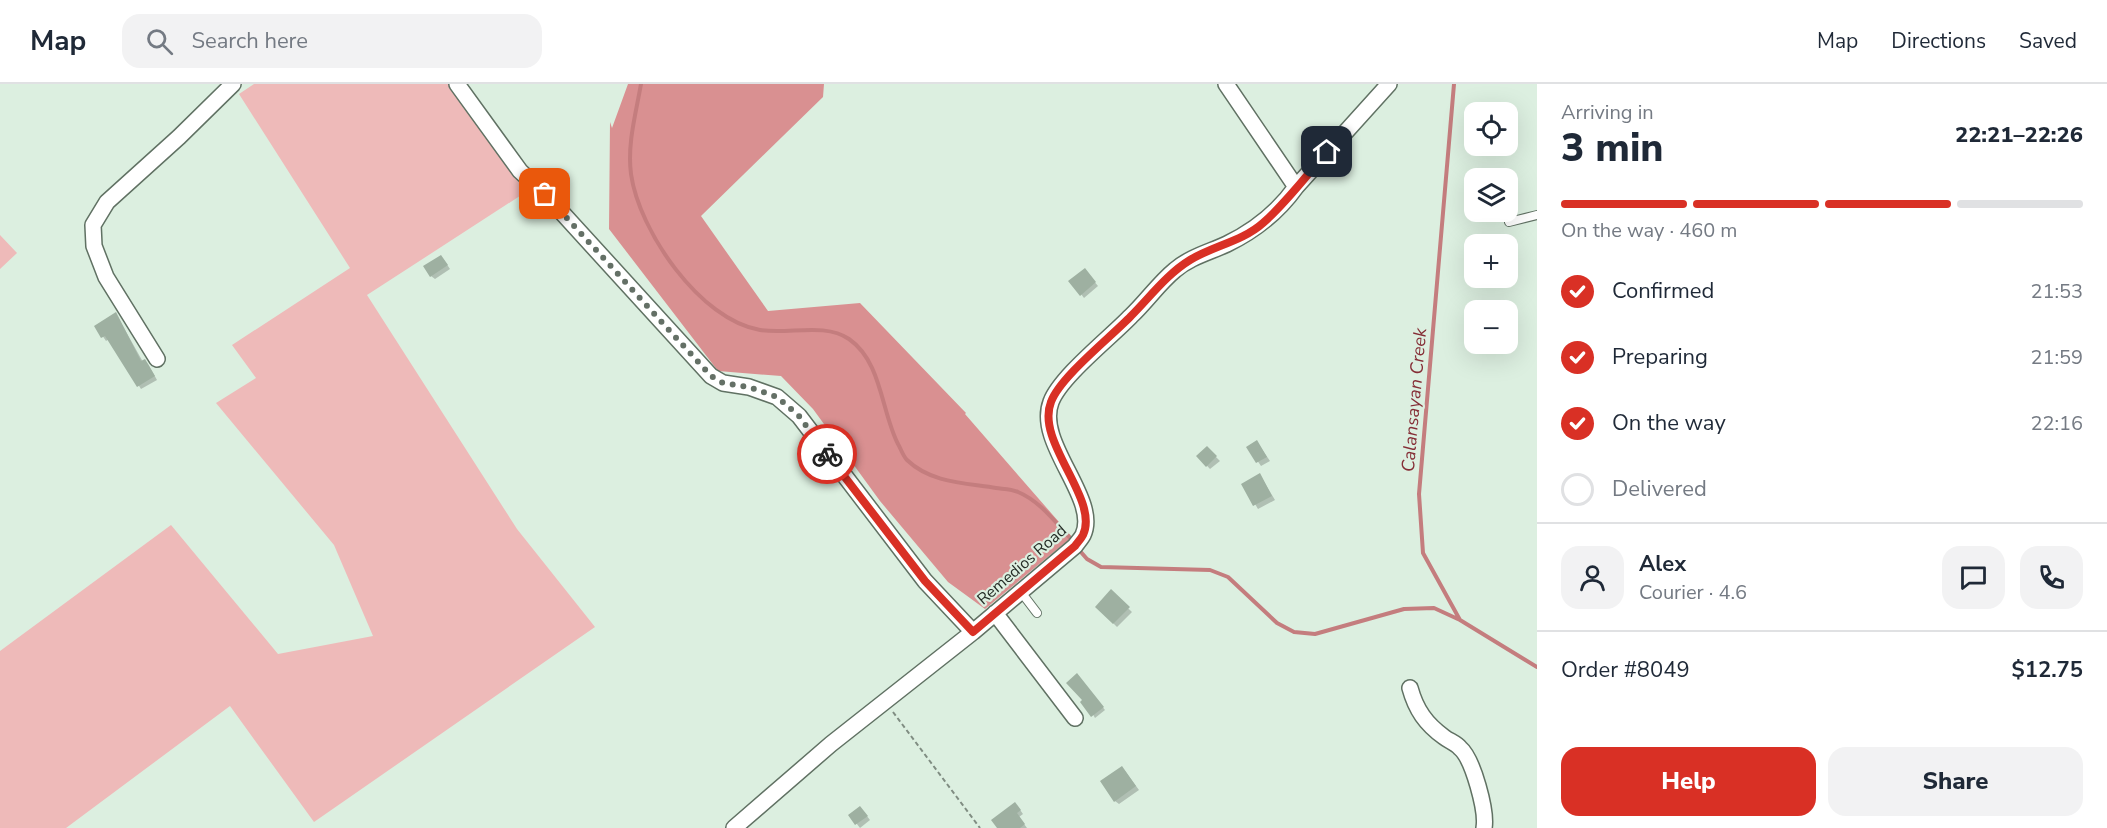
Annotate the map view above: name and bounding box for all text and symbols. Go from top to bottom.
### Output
search box [122,14,542,68]
text: Map [30,22,86,60]
icon: search [143,25,176,58]
text: Search here [191,26,308,56]
text: Map [1817,27,1858,55]
text: Directions [1891,27,1986,55]
text: Saved [2019,27,2077,55]
text: Arriving in [1561,99,1654,126]
map controls [1464,102,1518,354]
button: locate [1464,102,1518,156]
text: 22:21–22:26 [1955,120,2083,150]
text: 3 min [1561,122,1664,175]
pin [1301,126,1352,177]
icon: home [1310,135,1343,168]
pin [519,168,570,219]
button: layers [1464,168,1518,222]
icon: bag [528,177,561,210]
text: On the way · 460 m [1561,217,1737,244]
button: + [1464,234,1518,288]
icon: check [1561,275,1594,308]
text: Confirmed [1612,276,1714,306]
text: 21:53 [2030,278,2083,305]
button: − [1464,300,1518,354]
water label: Calansayan Creek [1396,326,1432,473]
icon: check [1561,341,1594,374]
text: Preparing [1612,342,1708,372]
text: 21:59 [2030,344,2083,371]
icon: check [1561,407,1594,440]
text: On the way [1612,408,1726,438]
text: 22:16 [2030,410,2083,437]
courier [797,424,857,484]
icon: bike [811,438,844,471]
text: Delivered [1612,474,1707,504]
street label: Remedios Road [972,520,1072,610]
button: person [1561,546,1624,609]
button: chat [1942,546,2005,609]
button: phone [2020,546,2083,609]
text: Alex [1639,549,1686,579]
text: Courier · 4.6 [1639,579,1747,606]
text: Order #8049 [1561,655,1690,685]
text: $12.75 [2012,655,2083,685]
button: Help [1561,747,1816,816]
button: Share [1828,747,2083,816]

